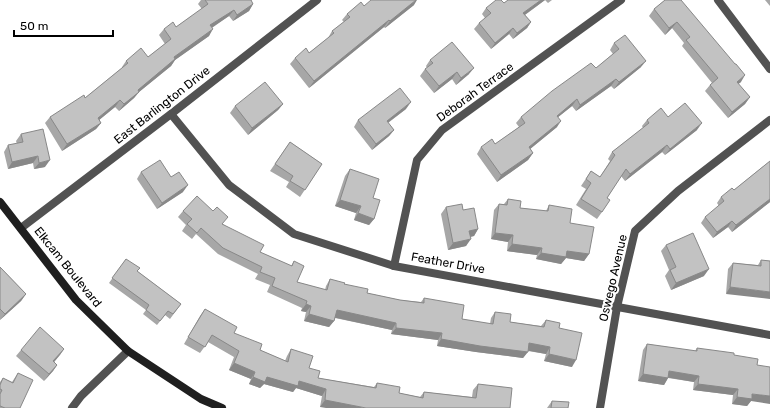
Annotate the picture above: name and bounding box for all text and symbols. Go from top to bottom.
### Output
scale bar [14,12,113,38]
text: 50 m [20,19,48,33]
street label: Deborah Terrace [434,59,516,125]
street label: East Barlington Drive [111,63,213,147]
street label: Elkcam Boulevard [31,224,105,310]
street label: Oswego Avenue [596,233,630,323]
street label: Feather Drive [410,250,486,276]

